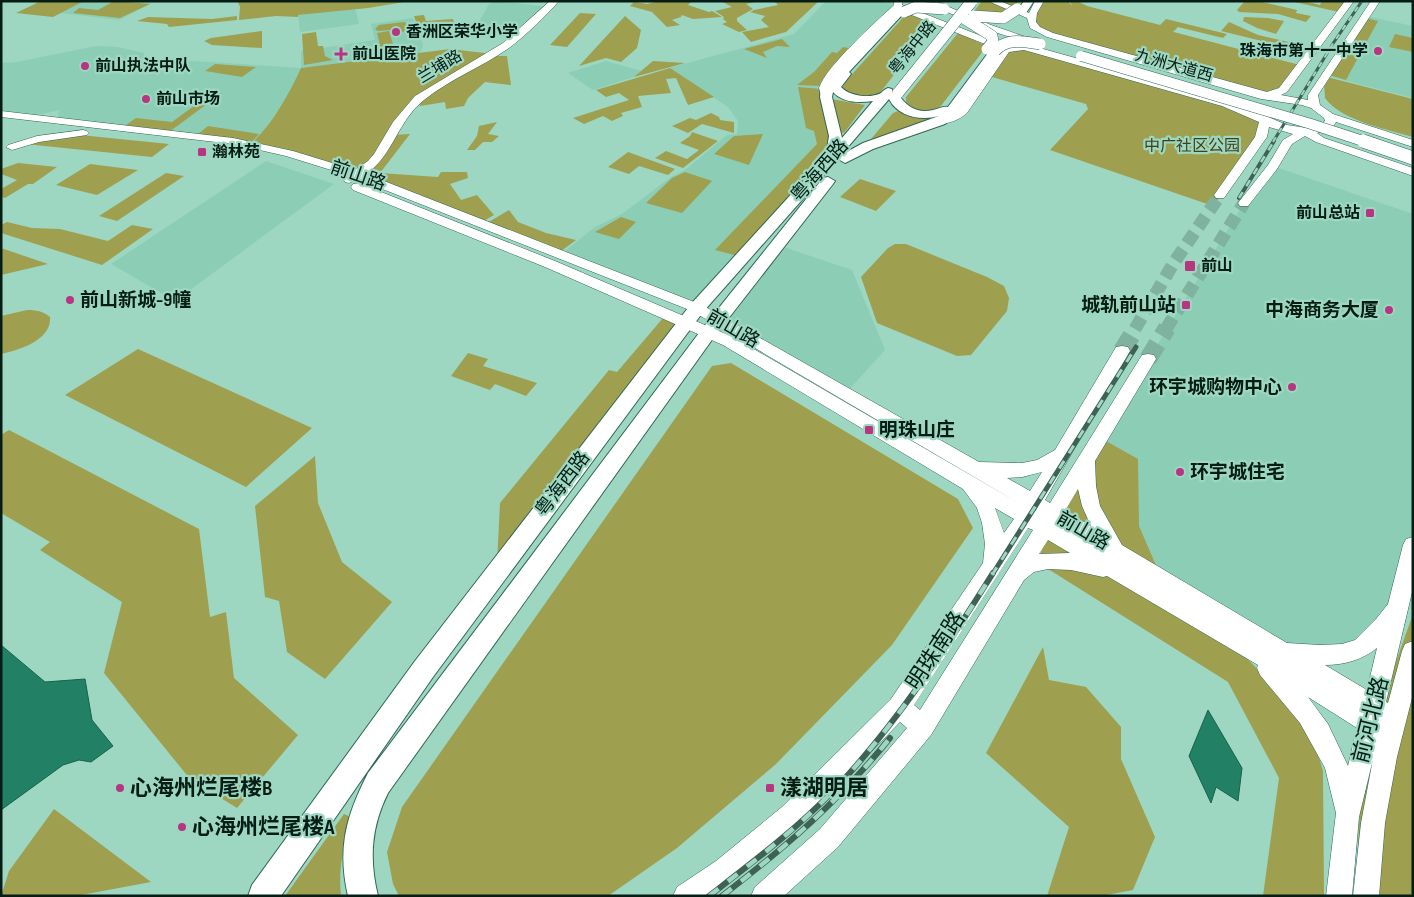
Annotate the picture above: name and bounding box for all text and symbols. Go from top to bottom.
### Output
street label: 粤海中路 [885,17,941,79]
place label: 香洲区荣华小学 [406,22,518,42]
marker: 香洲区荣华小学 [390,26,402,38]
place label: 珠海市第十一中学 [1240,42,1368,61]
place label: 前山医院 [352,45,416,64]
marker: 珠海市第十一中学 [1372,45,1384,57]
street label: 兰埔路 [415,46,465,88]
street label: 九洲大道西 [1133,46,1215,86]
marker: 前山医院 [334,47,348,61]
place label: 前山执法中队 [95,56,191,76]
marker: 前山执法中队 [79,60,91,72]
place label: 前山市场 [156,90,220,109]
marker: 前山市场 [140,93,152,105]
street label: 粤海西路 [786,135,854,207]
park label: 中广社区公园 [1144,137,1240,156]
place label: 瀚林苑 [212,143,260,162]
marker: 瀚林苑 [196,146,208,158]
street label: 前山路 [327,156,389,196]
place label: 前山总站 [1296,204,1360,223]
marker: 前山总站 [1364,207,1376,219]
place label: 前山 [1201,257,1233,276]
marker: 前山 [1183,259,1197,273]
place label: 前山新城-9幢 [80,289,191,312]
marker: 前山新城-9幢 [64,294,76,306]
place label: 城轨前山站 [1081,294,1176,317]
marker: 城轨前山站 [1180,299,1192,311]
place label: 中海商务大厦 [1265,299,1379,322]
marker: 中海商务大厦 [1383,304,1395,316]
street label: 前山路 [703,305,763,353]
place label: 环宇城购物中心 [1149,376,1282,399]
marker: 环宇城购物中心 [1286,381,1298,393]
place label: 明珠山庄 [879,419,955,442]
marker: 明珠山庄 [863,424,875,436]
street label: 粤海西路 [531,447,595,521]
place label: 环宇城住宅 [1190,461,1285,484]
marker: 环宇城住宅 [1174,466,1186,478]
street label: 前山路 [1053,507,1113,555]
street label: 明珠南路 [901,607,971,695]
street label: 前河北路 [1347,674,1395,766]
place label: 心海州烂尾楼B [130,775,272,802]
place label: 漾湖明居 [780,775,868,802]
marker: 心海州烂尾楼B [114,782,126,794]
marker: 漾湖明居 [764,782,776,794]
place label: 心海州烂尾楼A [192,814,335,841]
marker: 心海州烂尾楼A [176,821,188,833]

